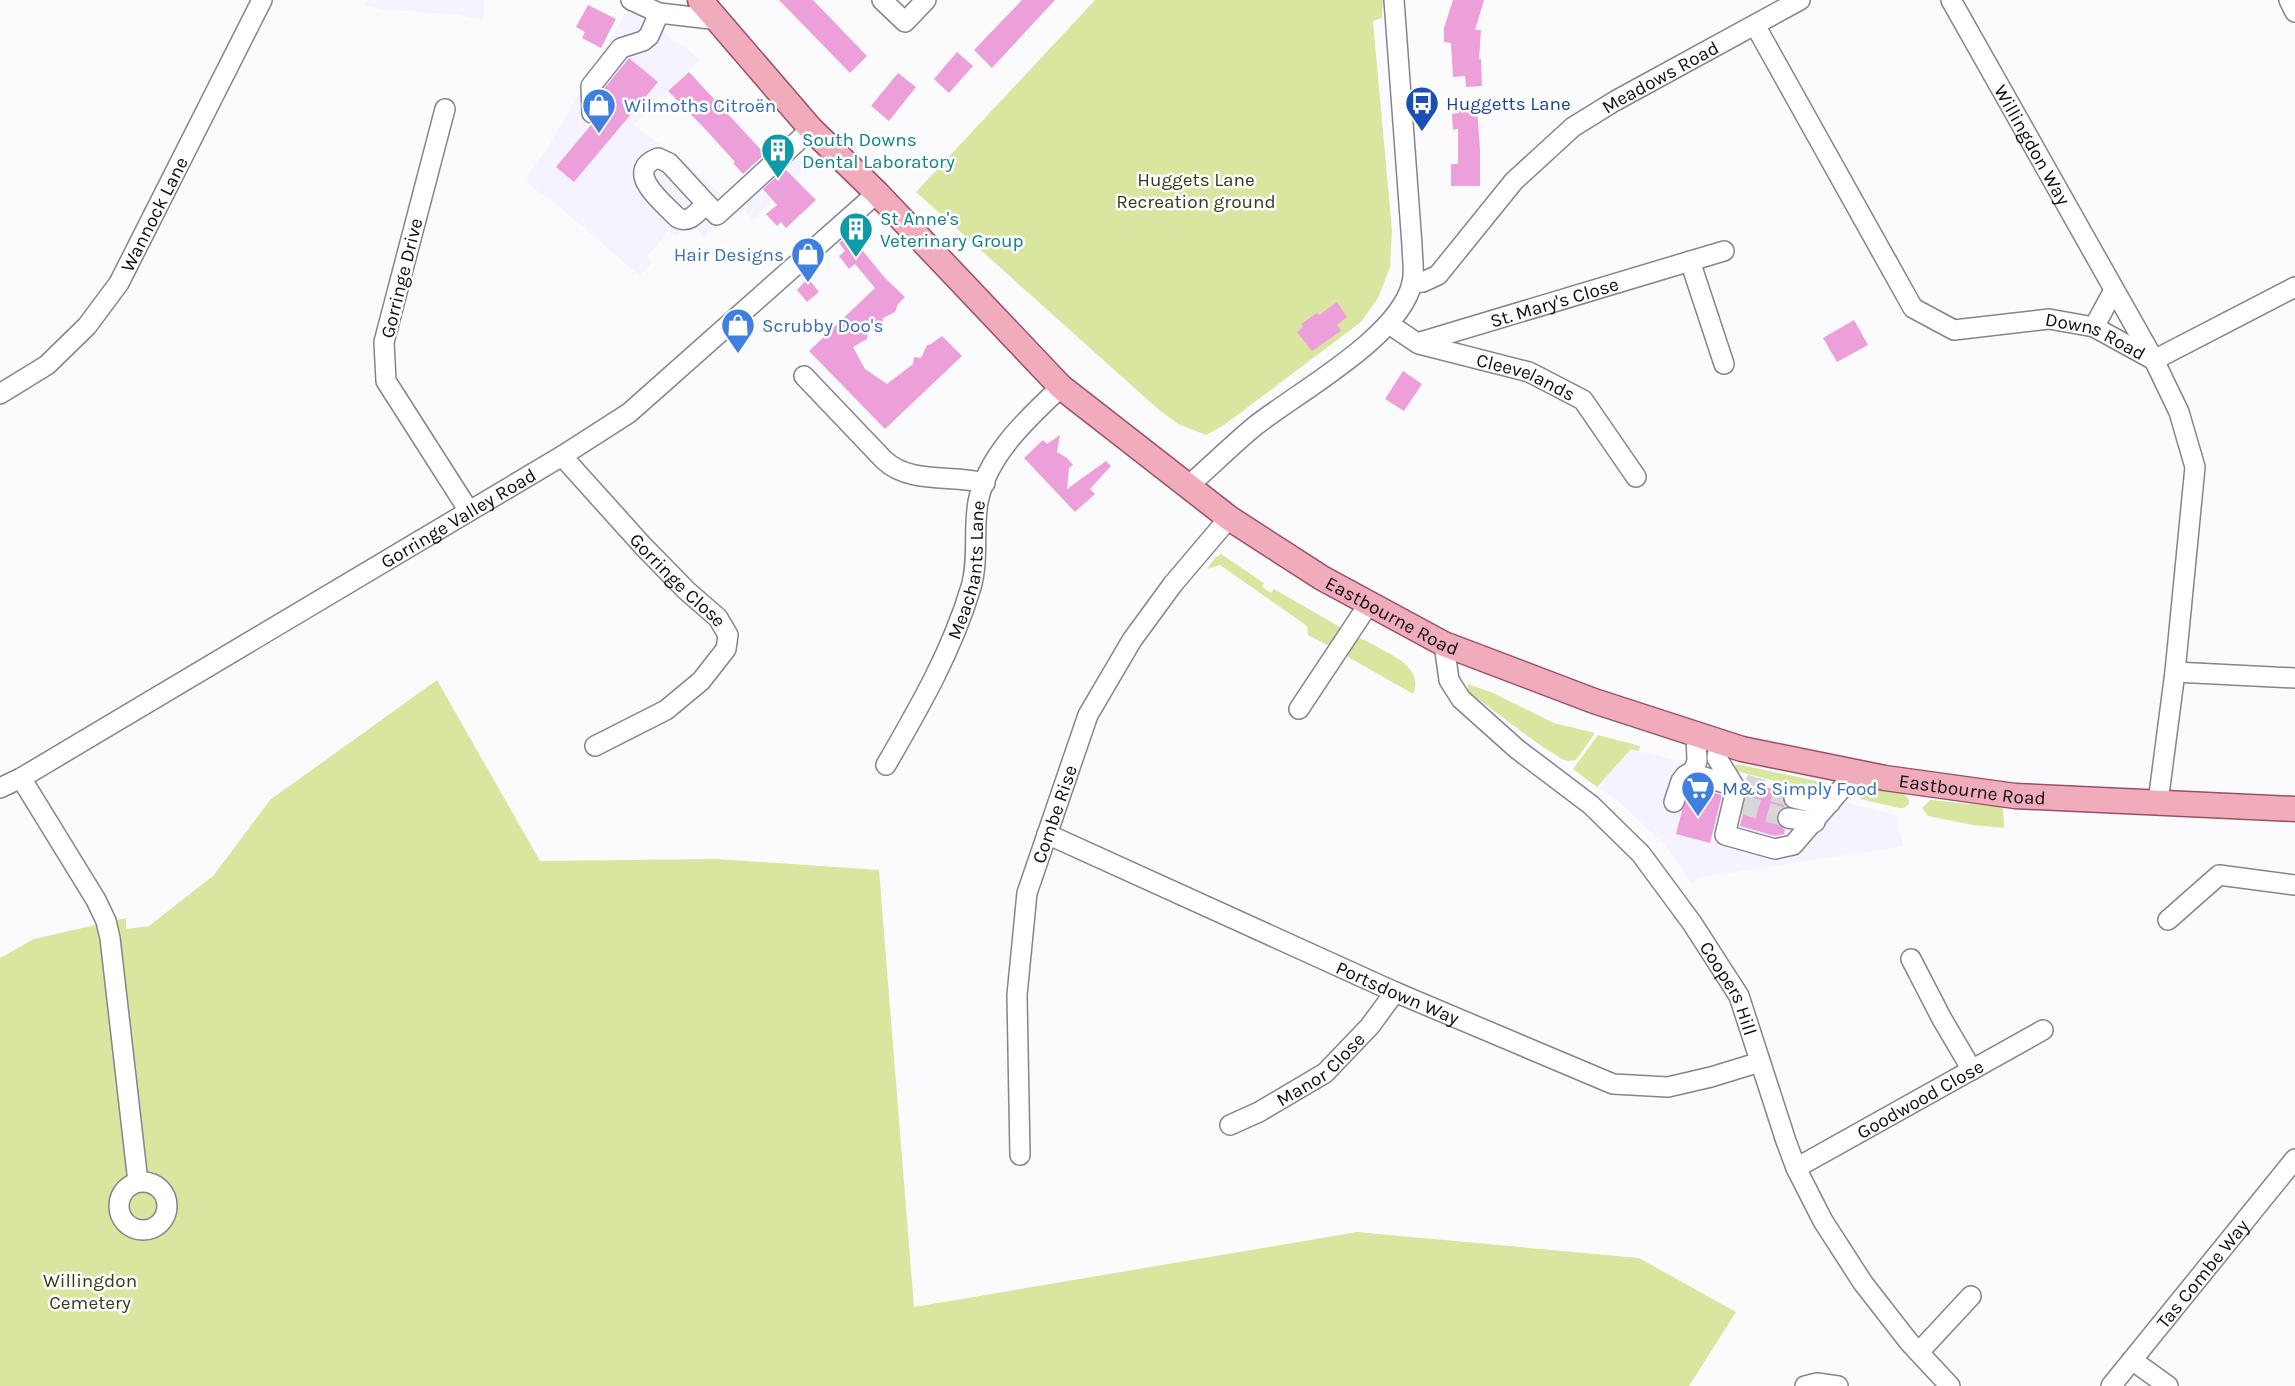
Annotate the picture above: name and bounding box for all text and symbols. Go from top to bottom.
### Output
street label: Meadows Road [1598,37,1723,119]
street label: Willingdon Way [1989,81,2074,209]
bus stop icon: Huggetts Lane [1403,84,1441,133]
shop icon: Wilmoths Citroën [580,86,618,135]
place label: Huggetts Lane [1446,93,1571,115]
place label: Wilmoths Citroën [624,95,776,117]
place label: South Downs Dental Laboratory [802,129,955,173]
building icon: South Downs Dental Laboratory [759,131,797,180]
street label: Wannock Lane [117,153,193,276]
park label: Huggets Lane Recreation ground [1116,169,1276,213]
place label: St Anne's Veterinary Group [880,208,1024,252]
building icon: St Anne's Veterinary Group [837,210,875,259]
street label: Gorringe Drive [376,216,428,341]
shop icon: Hair Designs [789,235,827,284]
place label: Hair Designs [674,244,784,266]
street label: St. Mary's Close [1488,273,1621,333]
shop icon: Scrubby Doo's [719,306,757,355]
street label: Downs Road [2043,309,2149,365]
place label: Scrubby Doo's [762,315,883,337]
street label: Cleevelands [1474,349,1579,406]
street label: Gorringe Valley Road [377,464,540,573]
street label: Meachants Lane [943,499,990,643]
street label: Gorringe Close [625,529,731,631]
street label: Eastbourne Road [1321,572,1462,661]
street label: Combe Rise [1028,762,1082,866]
supermarket icon: M&S Simply Food [1679,769,1717,818]
street label: Eastbourne Road [1897,770,2046,809]
place label: M&S Simply Food [1722,778,1878,800]
street label: Coopers Hill [1695,937,1761,1038]
street label: Portsdown Way [1332,957,1462,1030]
street label: Manor Close [1273,1028,1370,1111]
street label: Goodwood Close [1853,1055,1988,1144]
street label: Tas Combe Way [2152,1215,2254,1333]
park label: Willingdon Cemetery [43,1270,137,1314]

